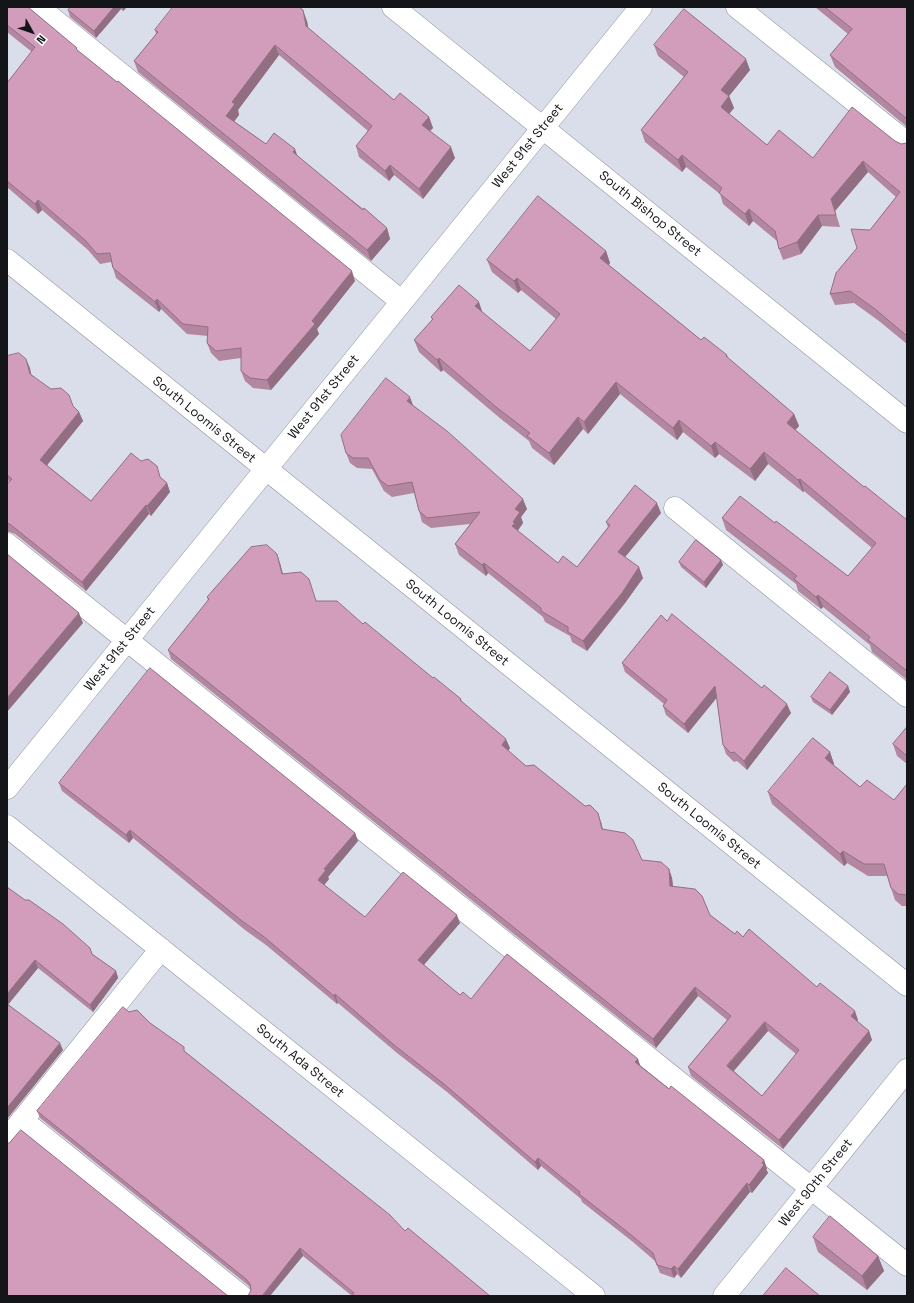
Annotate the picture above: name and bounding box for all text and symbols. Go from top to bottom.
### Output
north arrow [12,12,52,52]
text: N [33,32,49,47]
street label: West 91st Street [489,101,567,191]
street label: South Bishop Street [596,168,704,260]
street label: West 91st Street [285,352,363,442]
street label: South Loomis Street [149,373,259,467]
street label: South Loomis Street [402,576,512,670]
street label: West 91st Street [81,604,159,694]
street label: South Loomis Street [654,779,764,873]
street label: South Ada Street [253,1021,347,1101]
street label: West 90th Street [776,1136,856,1230]

